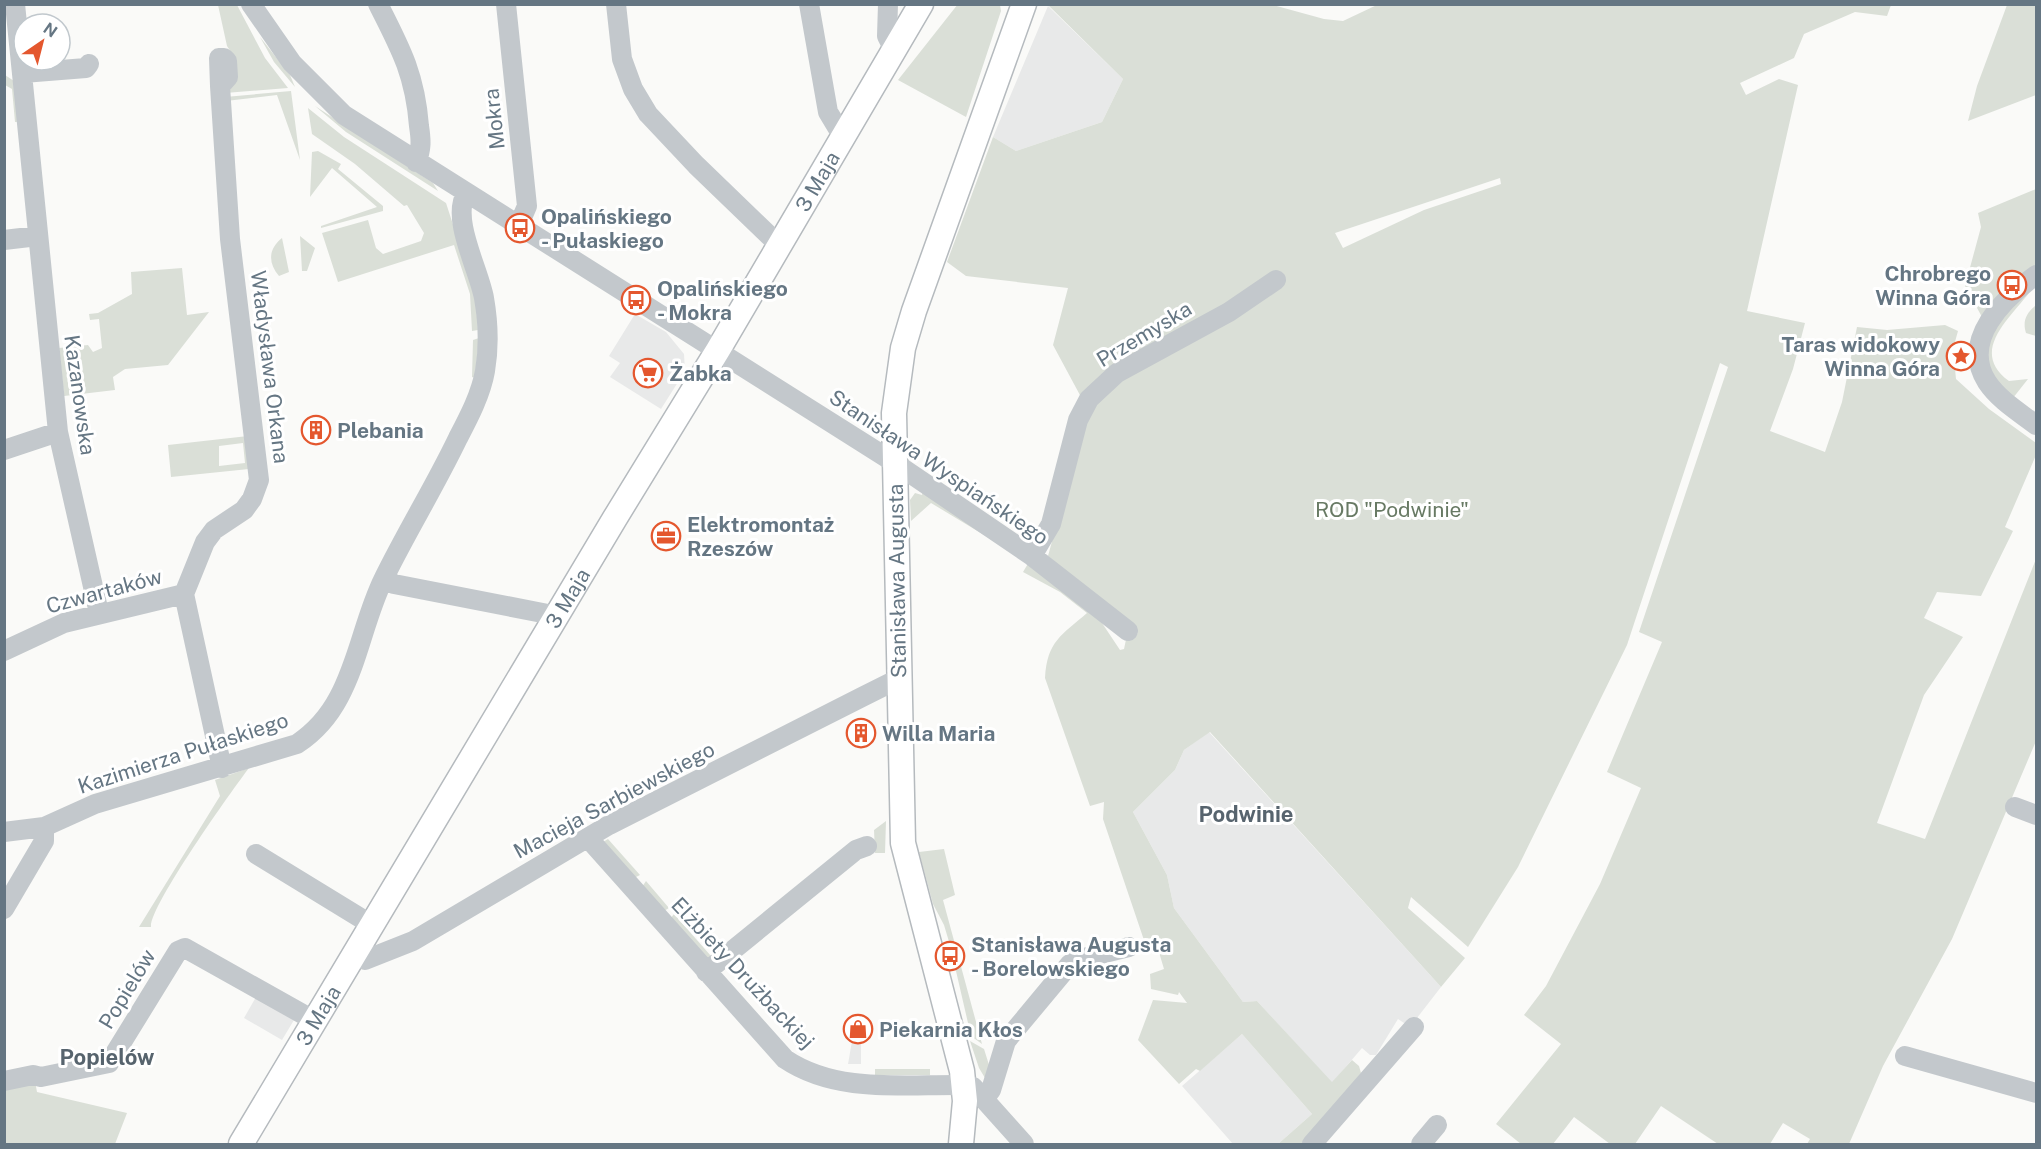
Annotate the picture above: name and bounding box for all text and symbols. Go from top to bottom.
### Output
north arrow [12,12,72,72]
text: N [40,19,61,41]
street label: Mokra [478,87,510,151]
street label: 3 Maja [790,147,844,216]
place label: Opalińskiego - Pułaskiego [541,204,672,253]
bus stop icon: Opalińskiego - Pułaskiego [504,212,536,244]
place label: Chrobrego Winna Góra [1875,261,1991,310]
street label: Władysława Orkana [246,269,294,465]
bus stop icon: Chrobrego Winna Góra [1996,269,2028,301]
place label: Opalińskiego - Mokra [657,276,788,325]
bus stop icon: Opalińskiego - Mokra [620,284,652,316]
street label: Przemyska [1092,296,1196,372]
place label: Taras widokowy Winna Góra [1781,332,1940,381]
street label: Kazanowska [59,333,101,457]
place icon: Taras widokowy Winna Góra [1945,340,1977,372]
supermarket icon: Żabka [632,357,664,389]
place label: Żabka [669,361,732,386]
street label: Stanisława Wyspiańskiego [825,384,1053,550]
building icon: Plebania [300,414,332,446]
place label: Plebania [337,418,424,443]
street label: Stanisława Augusta [883,484,911,678]
park label: ROD "Podwinie" [1315,497,1469,522]
place label: Elektromontaż Rzeszów [687,512,834,561]
office icon: Elektromontaż Rzeszów [650,520,682,552]
street label: 3 Maja [540,563,595,633]
street label: Czwartaków [43,564,165,618]
street label: Kazimierza Pułaskiego [75,707,291,799]
building icon: Willa Maria [845,717,877,749]
place label: Willa Maria [882,721,995,746]
street label: Macieja Sarbiewskiego [509,736,719,864]
district label: Podwinie [1199,801,1293,827]
street label: Elżbiety Drużbackiej [666,892,820,1054]
place label: Stanisława Augusta - Borelowskiego [971,932,1171,981]
bus stop icon: Stanisława Augusta - Borelowskiego [934,940,966,972]
street label: Popielów [93,945,161,1033]
street label: 3 Maja [290,981,345,1050]
shop icon: Piekarnia Kłos [842,1013,874,1045]
place label: Piekarnia Kłos [879,1017,1023,1042]
district label: Popielów [60,1044,155,1070]

